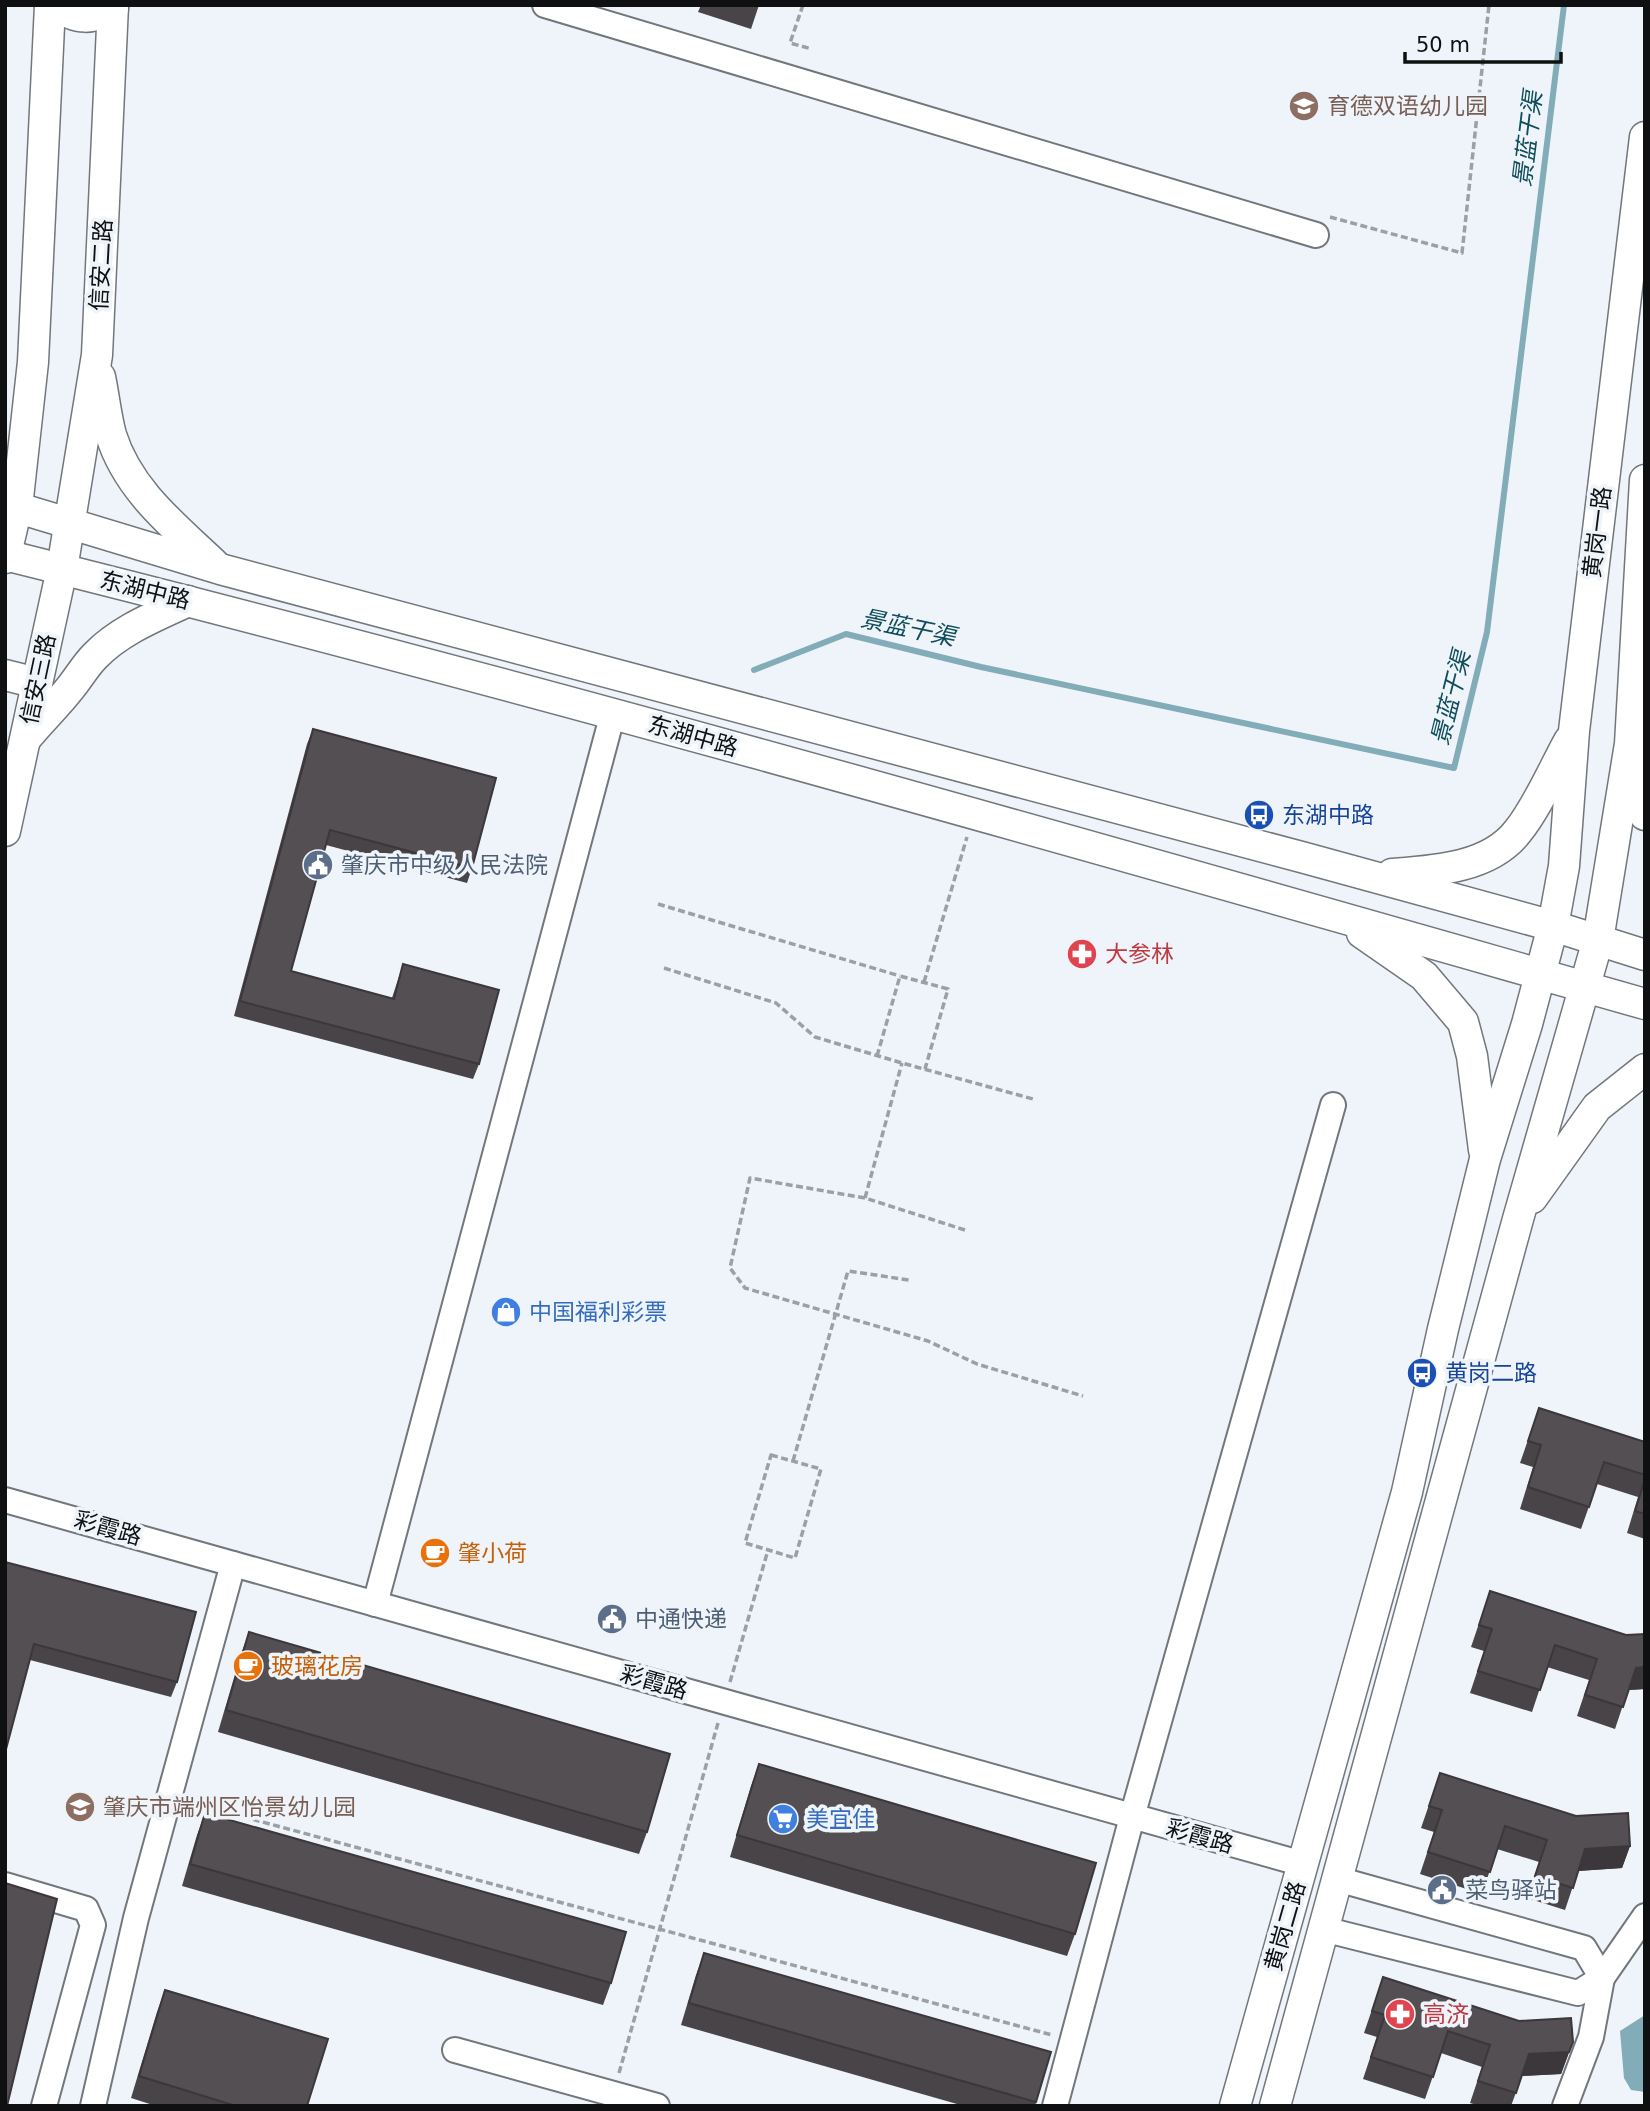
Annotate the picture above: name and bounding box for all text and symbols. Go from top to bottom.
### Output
scale bar [1405,21,1561,65]
text: 50 m [1416,33,1470,57]
water label: 景蓝干渠 [1508,87,1548,188]
school or university icon: 育德双语幼儿园 [1287,89,1321,123]
place label: 育德双语幼儿园 [1327,93,1488,119]
street label: 信安二路 [86,218,116,312]
street label: 黄岗一路 [1578,485,1616,579]
street label: 东湖中路 [97,566,193,614]
water label: 景蓝干渠 [858,604,961,652]
street label: 信安三路 [16,631,60,727]
water label: 景蓝干渠 [1426,645,1477,748]
street label: 东湖中路 [645,711,741,761]
bus stop icon: 东湖中路 [1242,798,1276,832]
place label: 东湖中路 [1282,802,1374,828]
public building icon: 肇庆市中级人民法院 [301,848,335,882]
place label: 肇庆市中级人民法院 [341,852,548,878]
pharmacy icon: 大参林 [1065,937,1099,971]
place label: 大参林 [1105,941,1174,967]
shop icon: 中国福利彩票 [489,1295,523,1329]
place label: 中国福利彩票 [529,1299,667,1325]
bus stop icon: 黄岗二路 [1405,1356,1439,1390]
place label: 黄岗二路 [1445,1360,1537,1386]
street label: 彩霞路 [71,1506,145,1550]
cafe icon: 肇小荷 [418,1536,452,1570]
place label: 肇小荷 [458,1540,527,1566]
public building icon: 中通快递 [595,1602,629,1636]
place label: 中通快递 [635,1606,727,1632]
cafe icon: 玻璃花房 [231,1649,265,1683]
place label: 玻璃花房 [271,1653,363,1679]
street label: 彩霞路 [617,1660,691,1704]
school or university icon: 肇庆市端州区怡景幼儿园 [63,1790,97,1824]
place label: 肇庆市端州区怡景幼儿园 [103,1794,356,1820]
supermarket icon: 美宜佳 [766,1802,800,1836]
place label: 美宜佳 [806,1806,875,1832]
street label: 彩霞路 [1163,1814,1237,1858]
public building icon: 菜鸟驿站 [1425,1873,1459,1907]
place label: 菜鸟驿站 [1465,1877,1557,1903]
street label: 黄岗二路 [1260,1878,1310,1974]
pharmacy icon: 高济 [1383,1997,1417,2031]
place label: 高济 [1423,2001,1469,2027]

